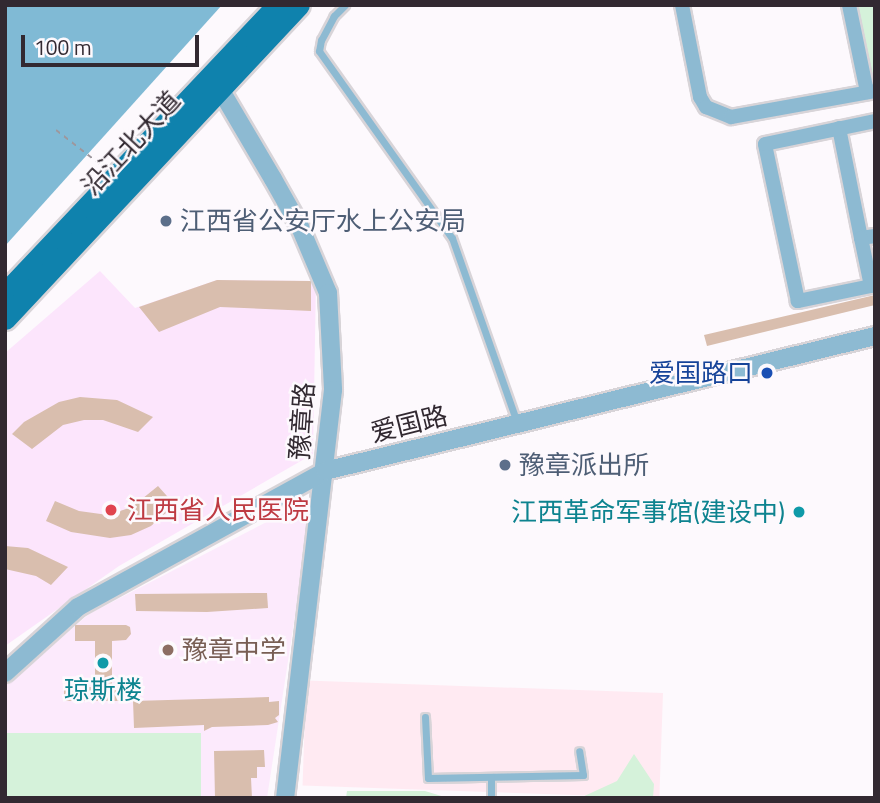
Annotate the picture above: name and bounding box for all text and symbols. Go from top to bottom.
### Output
scale bar [24,21,203,65]
text: 100 m [34,31,91,63]
street label: 沿江北大道 [75,85,187,201]
place label: 江西省公安厅水上公安局 [180,205,466,237]
marker: 江西省公安厅水上公安局 [158,213,174,229]
place label: 爱国路口 [649,357,753,389]
marker: 爱国路口 [759,365,775,381]
street label: 豫章路 [284,381,320,461]
street label: 爱国路 [367,399,451,449]
place label: 豫章派出所 [519,449,649,481]
marker: 豫章派出所 [497,457,513,473]
place label: 江西省人民医院 [127,494,309,526]
place label: 江西革命军事馆(建设中) [511,496,785,528]
marker: 江西省人民医院 [101,500,121,520]
marker: 江西革命军事馆(建设中) [791,504,807,520]
place label: 豫章中学 [182,634,286,666]
marker: 豫章中学 [160,642,176,658]
marker: 琼斯楼 [95,655,111,671]
place label: 琼斯楼 [64,674,142,706]

